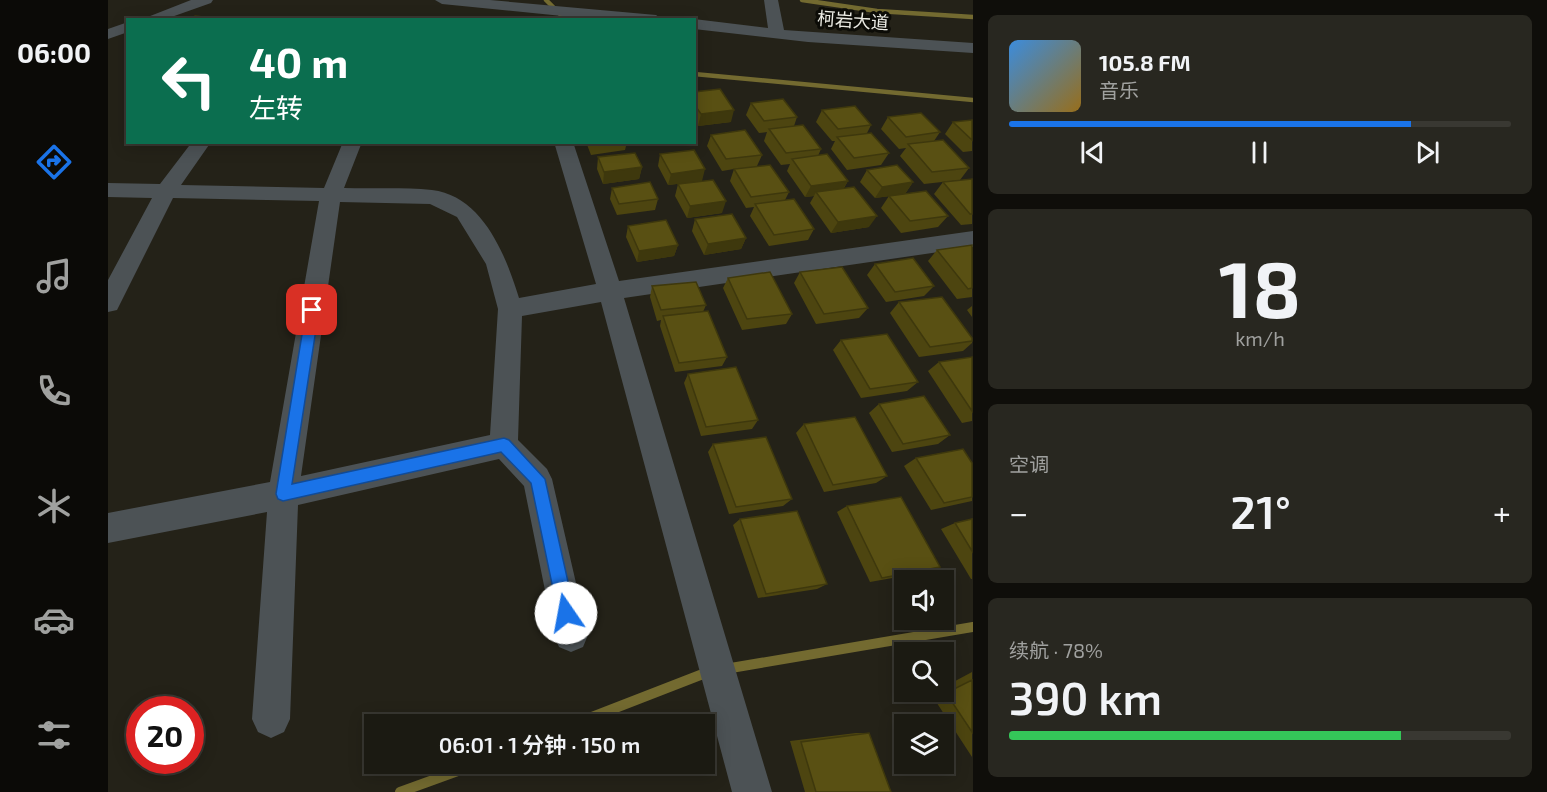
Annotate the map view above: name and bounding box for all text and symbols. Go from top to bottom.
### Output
street label: 柯岩大道 [816,7,890,33]
text: 06:00 [17,36,91,68]
text: 40 m [249,36,348,86]
icon: left [150,42,228,120]
text: 105.8 FM [1099,49,1191,75]
text: 音乐 [1099,78,1139,102]
text: 左转 [249,91,303,123]
icon: previous [1076,136,1109,169]
icon: pause [1243,136,1276,169]
icon: next [1411,136,1444,169]
icon: directions [33,141,75,183]
text: 18 [1219,240,1301,334]
icon: music [33,255,75,297]
pin [286,284,337,335]
icon: arrive [295,293,328,326]
text: km/h [1235,326,1285,350]
icon: phone [33,370,75,412]
text: 空调 [1009,452,1049,476]
text: 21° [1230,484,1291,538]
icon: climate [33,485,75,527]
text: − [1009,492,1028,532]
text: + [1493,492,1511,532]
map controls [894,570,954,774]
button: sound [894,570,954,630]
position arrow [534,581,598,645]
icon: car [33,599,75,641]
text: 续航 · 78% [1009,638,1103,662]
button: search [894,642,954,702]
text: 390 km [1009,670,1162,724]
speed limit sign: 20 [126,696,204,774]
icon: filters [33,714,75,756]
button: layers [894,714,954,774]
text: 06:01 · 1 分钟 · 150 m [439,731,640,757]

